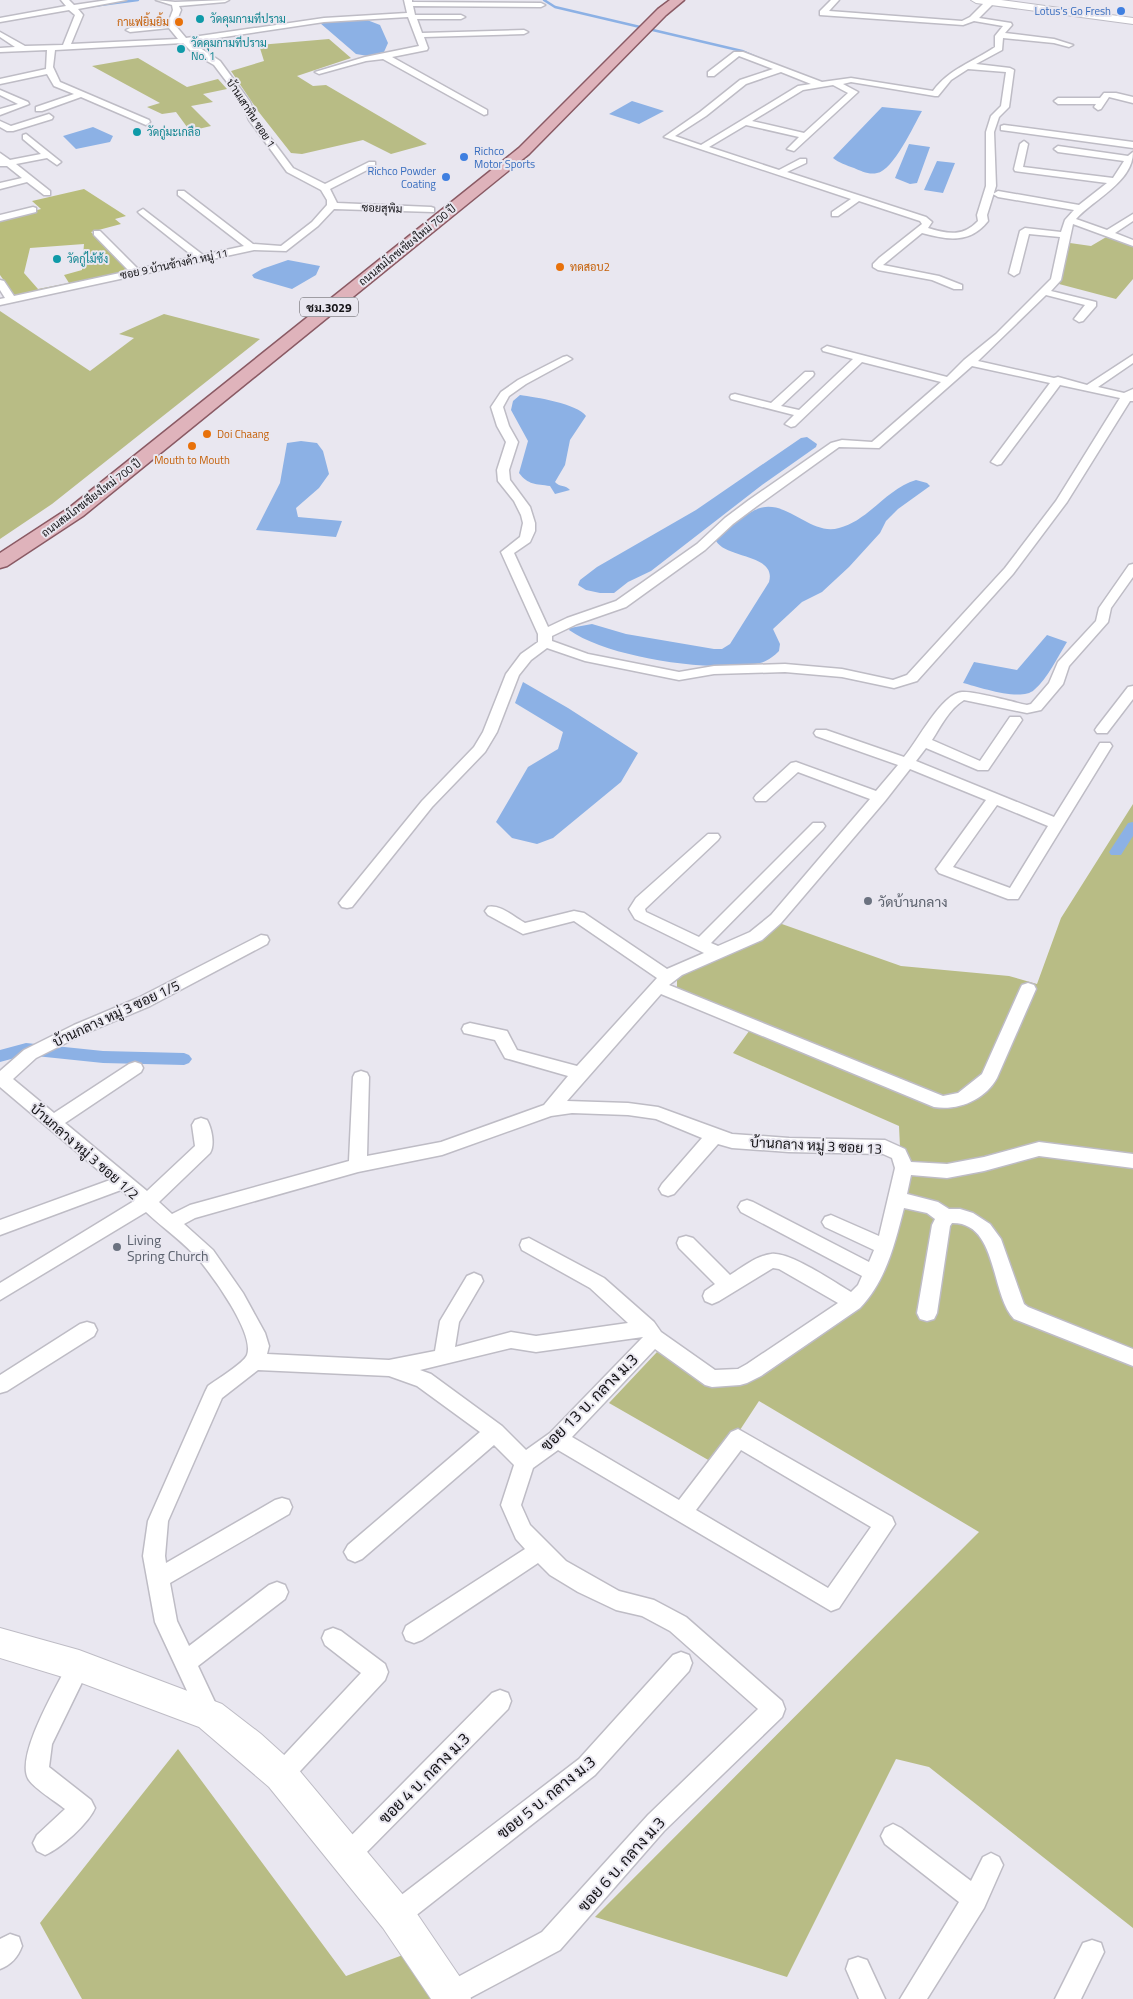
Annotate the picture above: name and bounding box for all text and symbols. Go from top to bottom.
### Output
place label: Lotus's Go Fresh [1035,3,1111,19]
marker: Lotus's Go Fresh [1115,5,1127,17]
place label: วัดคุมกามทีปราม [210,11,286,28]
place label: กาแฟยิ้มยิ้ม [117,12,169,30]
marker: วัดคุมกามทีปราม [194,13,206,25]
marker: กาแฟยิ้มยิ้ม [173,16,185,28]
place label: วัดคุมกามทีปราม No. 1 [191,35,267,64]
marker: วัดคุมกามทีปราม No. 1 [175,43,187,55]
street label: บ้านเสาหิน ซอย 1 [223,75,279,151]
place label: วัดกู่มะเกลือ [147,124,201,140]
marker: วัดกู่มะเกลือ [131,126,143,138]
place label: Richco Motor Sports [474,143,535,172]
marker: Richco Motor Sports [458,151,470,163]
place label: Richco Powder Coating [367,163,436,192]
marker: Richco Powder Coating [440,171,452,183]
street label: ซอยสุพิม [361,199,403,218]
street label: ถนนสมโภชเชียงใหม่ 700 ปี [355,201,459,289]
street label: ซอย 9 บ้านช้างค้า หมู่ 11 [119,245,229,283]
place label: วัดกู่ไม้ซ้ง [67,251,108,267]
marker: วัดกู่ไม้ซ้ง [51,253,63,265]
place label: ทดสอบ2 [570,259,610,275]
marker: ทดสอบ2 [554,261,566,273]
road number: ชม.3029 [300,298,358,316]
place label: Doi Chaang [217,426,270,442]
marker: Doi Chaang [201,428,213,440]
marker: Mouth to Mouth [186,440,198,452]
place label: Mouth to Mouth [154,452,230,468]
street label: ถนนสมโภชเชียงใหม่ 700 ปี [38,455,144,541]
place label: วัดบ้านกลาง [878,891,948,912]
marker: วัดบ้านกลาง [862,895,874,907]
street label: บ้านกลาง หมู่ 3 ซอย 1/5 [49,974,183,1052]
street label: บ้านกลาง หมู่ 3 ซอย 1/2 [26,1098,144,1204]
street label: บ้านกลาง หมู่ 3 ซอย 13 [749,1131,883,1159]
place label: Living Spring Church [127,1229,209,1266]
marker: Living Spring Church [111,1241,123,1253]
street label: ฃอย 13 บ. กลาง ม.3 [535,1348,643,1456]
street label: ฃอย 4 บ. กลาง ม.3 [373,1727,475,1829]
street label: ฃอย 5 บ. กลาง ม.3 [491,1750,601,1844]
street label: ฃอย 6 บ. กลาง ม.3 [572,1811,670,1917]

